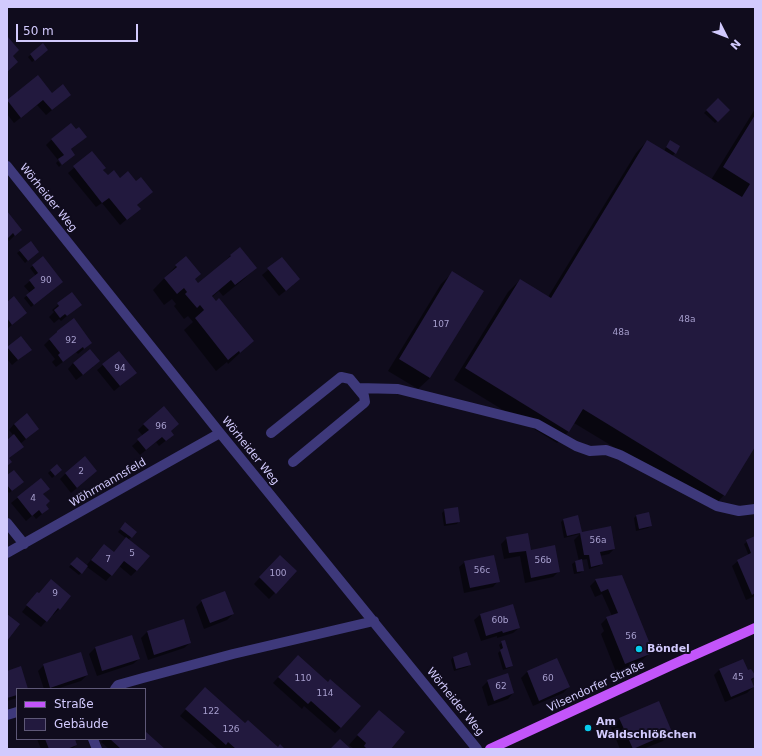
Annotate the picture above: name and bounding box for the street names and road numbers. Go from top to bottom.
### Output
street label: Wörheider Weg [16,161,80,235]
street label: Wörheider Weg [218,414,282,488]
street label: Wöhrmannsfeld [67,456,149,510]
street label: Vilsendorfer Straße [545,659,647,715]
street label: Wörheider Weg [423,665,487,739]

